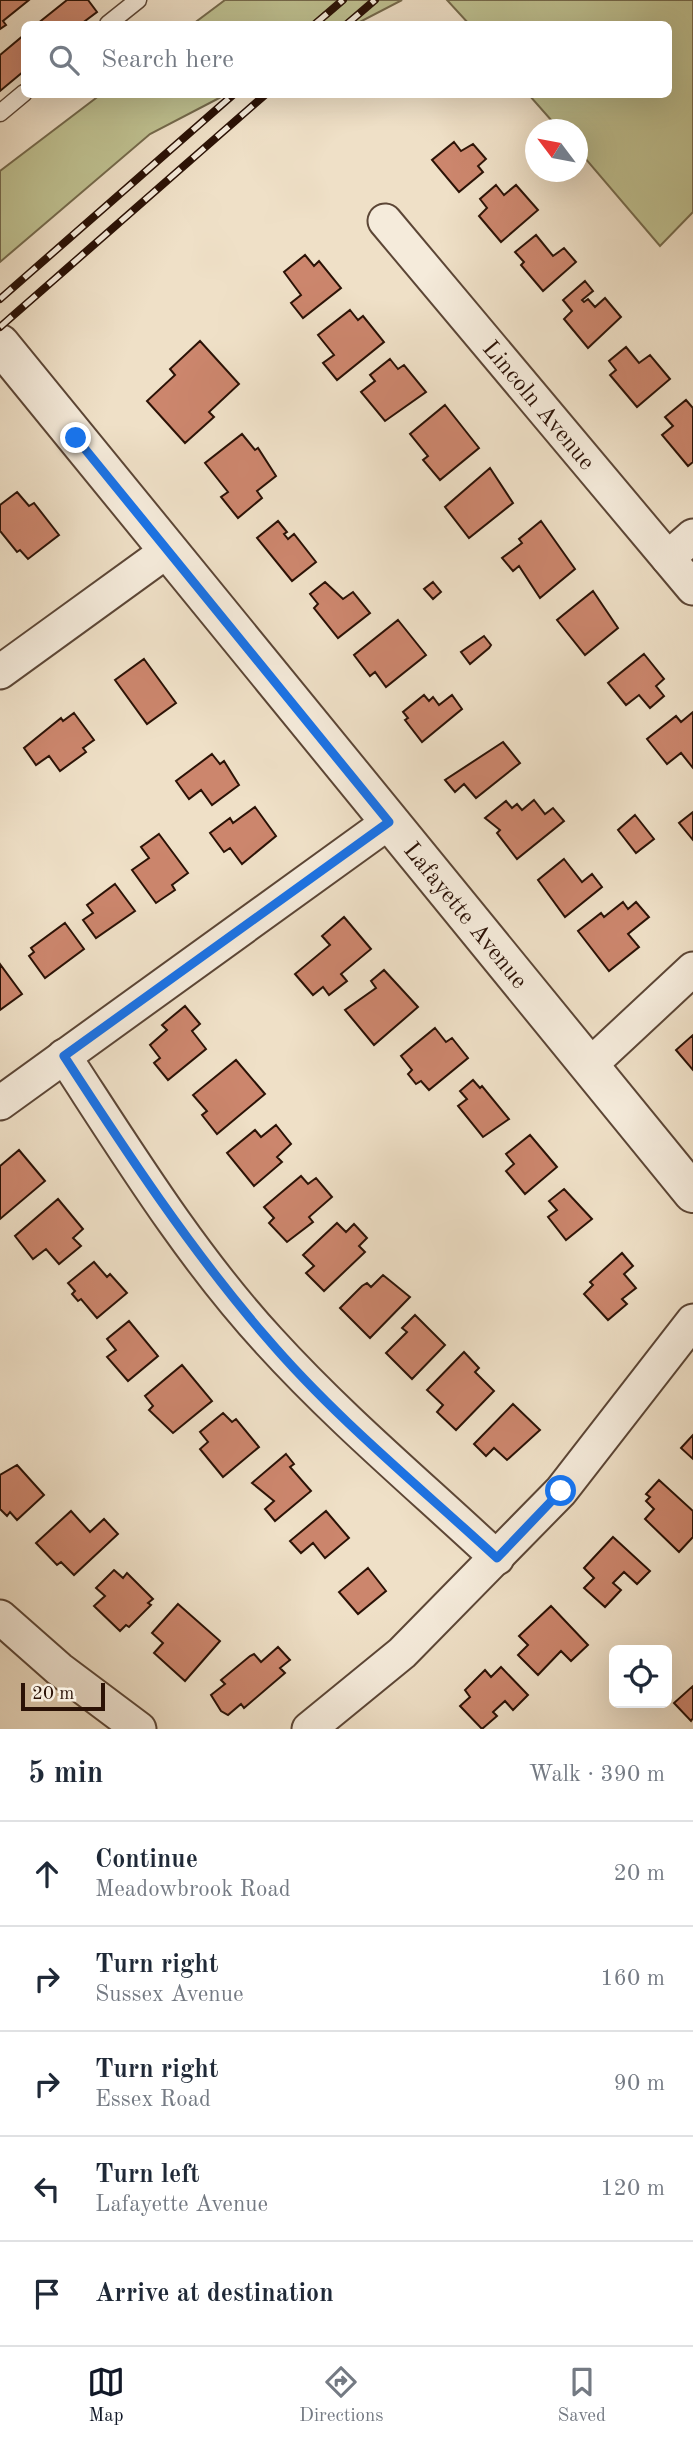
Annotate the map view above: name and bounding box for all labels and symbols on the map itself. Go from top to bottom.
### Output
north arrow [525,119,588,182]
street label: Lincoln Avenue [477,337,598,475]
route end [60,422,91,453]
street label: Lafayette Avenue [398,839,531,994]
route start [545,1475,576,1506]
scale bar [21,1680,105,1712]

